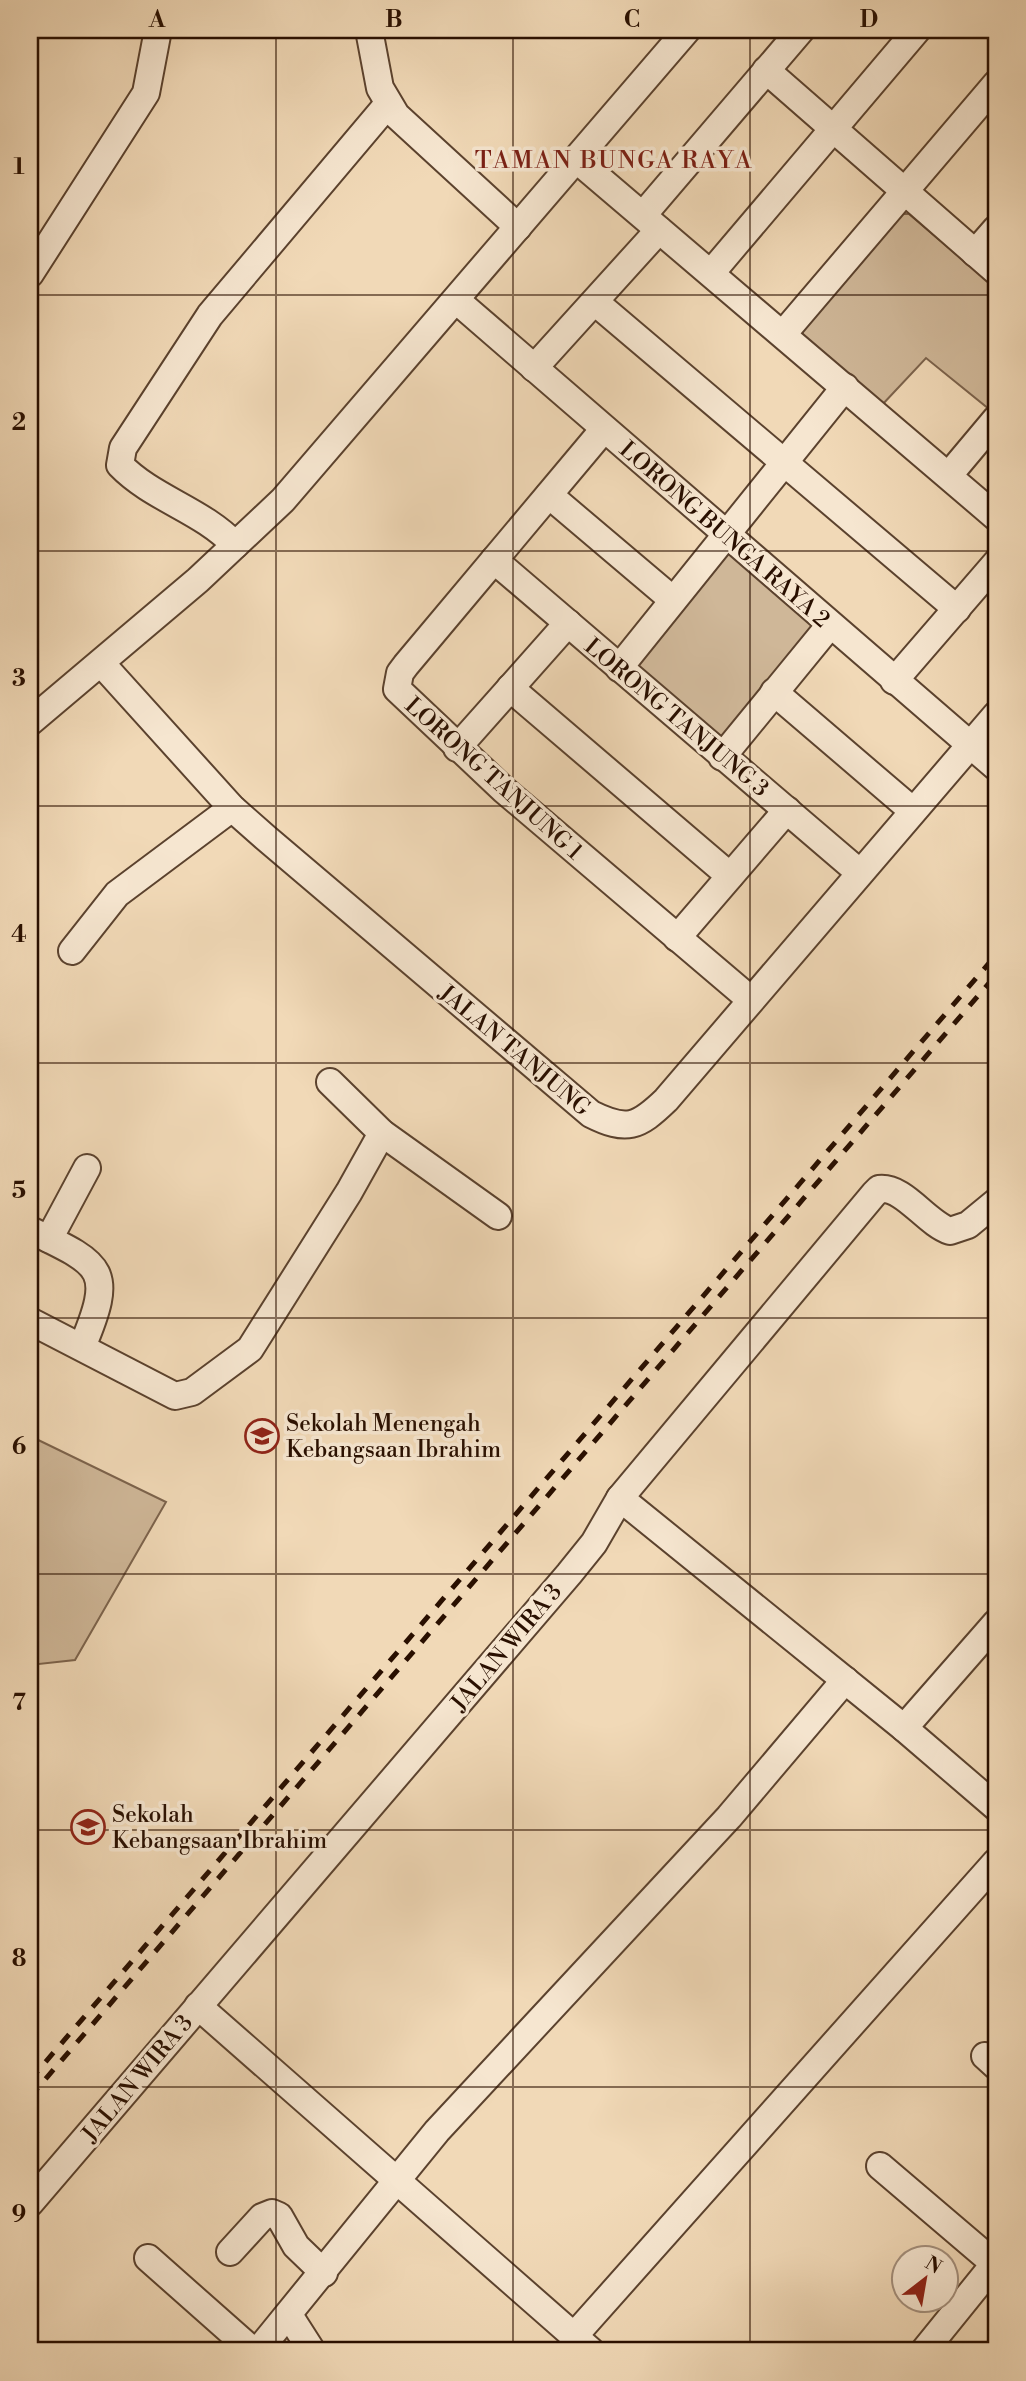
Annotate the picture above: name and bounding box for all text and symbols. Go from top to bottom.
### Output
text: A [148,6,166,34]
text: B [385,6,403,34]
text: C [624,6,640,34]
text: D [860,6,878,34]
district label: TAMAN BUNGA RAYA [475,146,753,176]
text: 1 [13,153,25,181]
text: 2 [12,409,26,437]
street label: LORONG BUNGA RAYA 2 [613,436,835,634]
street label: LORONG TANJUNG 3 [578,632,774,803]
text: 3 [12,665,26,693]
street label: LORONG TANJUNG 1 [399,692,588,866]
text: 4 [11,921,27,949]
street label: JALAN TANJUNG [432,979,596,1122]
text: 5 [12,1177,26,1205]
place label: Sekolah Menengah Kebangsaan Ibrahim [286,1410,501,1464]
school or university icon: Sekolah Menengah Kebangsaan Ibrahim [243,1417,281,1455]
text: 6 [12,1433,26,1461]
street label: JALAN WIRA 3 [445,1578,568,1718]
text: 7 [12,1689,26,1717]
place label: Sekolah Kebangsaan Ibrahim [112,1801,327,1855]
school or university icon: Sekolah Kebangsaan Ibrahim [69,1808,107,1846]
text: 8 [12,1945,26,1973]
street label: JALAN WIRA 3 [76,2009,199,2149]
text: 9 [12,2201,26,2229]
north arrow [890,2244,960,2314]
text: N [921,2251,946,2279]

